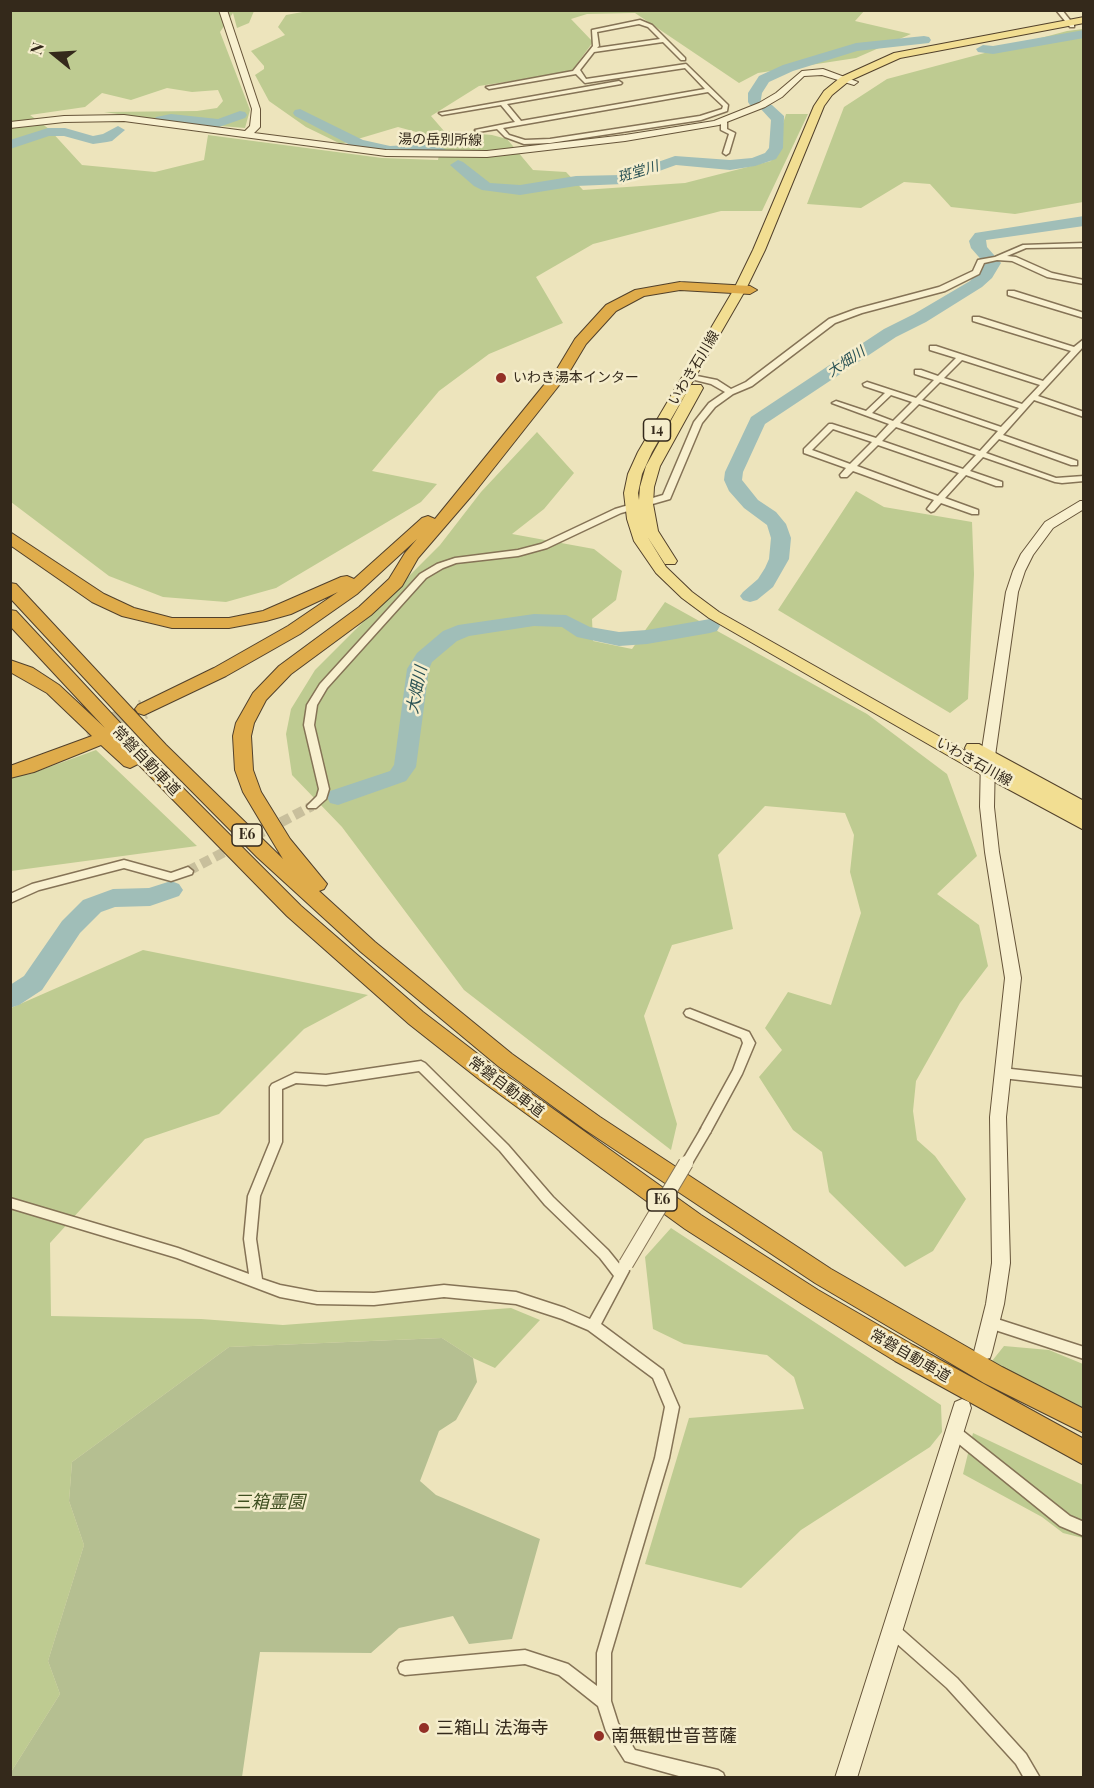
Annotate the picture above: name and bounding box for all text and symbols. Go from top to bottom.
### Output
north arrow [24,24,84,84]
text: N [25,40,48,57]
street label: 湯の岳別所線 [398,131,482,149]
water label: 斑堂川 [615,158,661,186]
street label: いわき石川線 [665,328,723,408]
water label: 大畑川 [824,343,868,381]
place label: いわき湯本インター [513,370,639,386]
marker: いわき湯本インター [494,371,508,385]
road number: 14 [644,419,670,441]
water label: 大畑川 [403,665,431,715]
street label: 常磐自動車道 [108,722,184,800]
street label: いわき石川線 [933,734,1015,790]
road number: E6 [232,824,262,846]
street label: 常磐自動車道 [465,1053,547,1121]
road number: E6 [647,1189,677,1211]
street label: 常磐自動車道 [867,1326,953,1386]
park label: 三箱霊園 [233,1491,305,1513]
place label: 三箱山 法海寺 [436,1717,548,1739]
marker: 三箱山 法海寺 [417,1721,431,1735]
place label: 南無観世音菩薩 [611,1725,737,1747]
marker: 南無観世音菩薩 [592,1729,606,1743]

